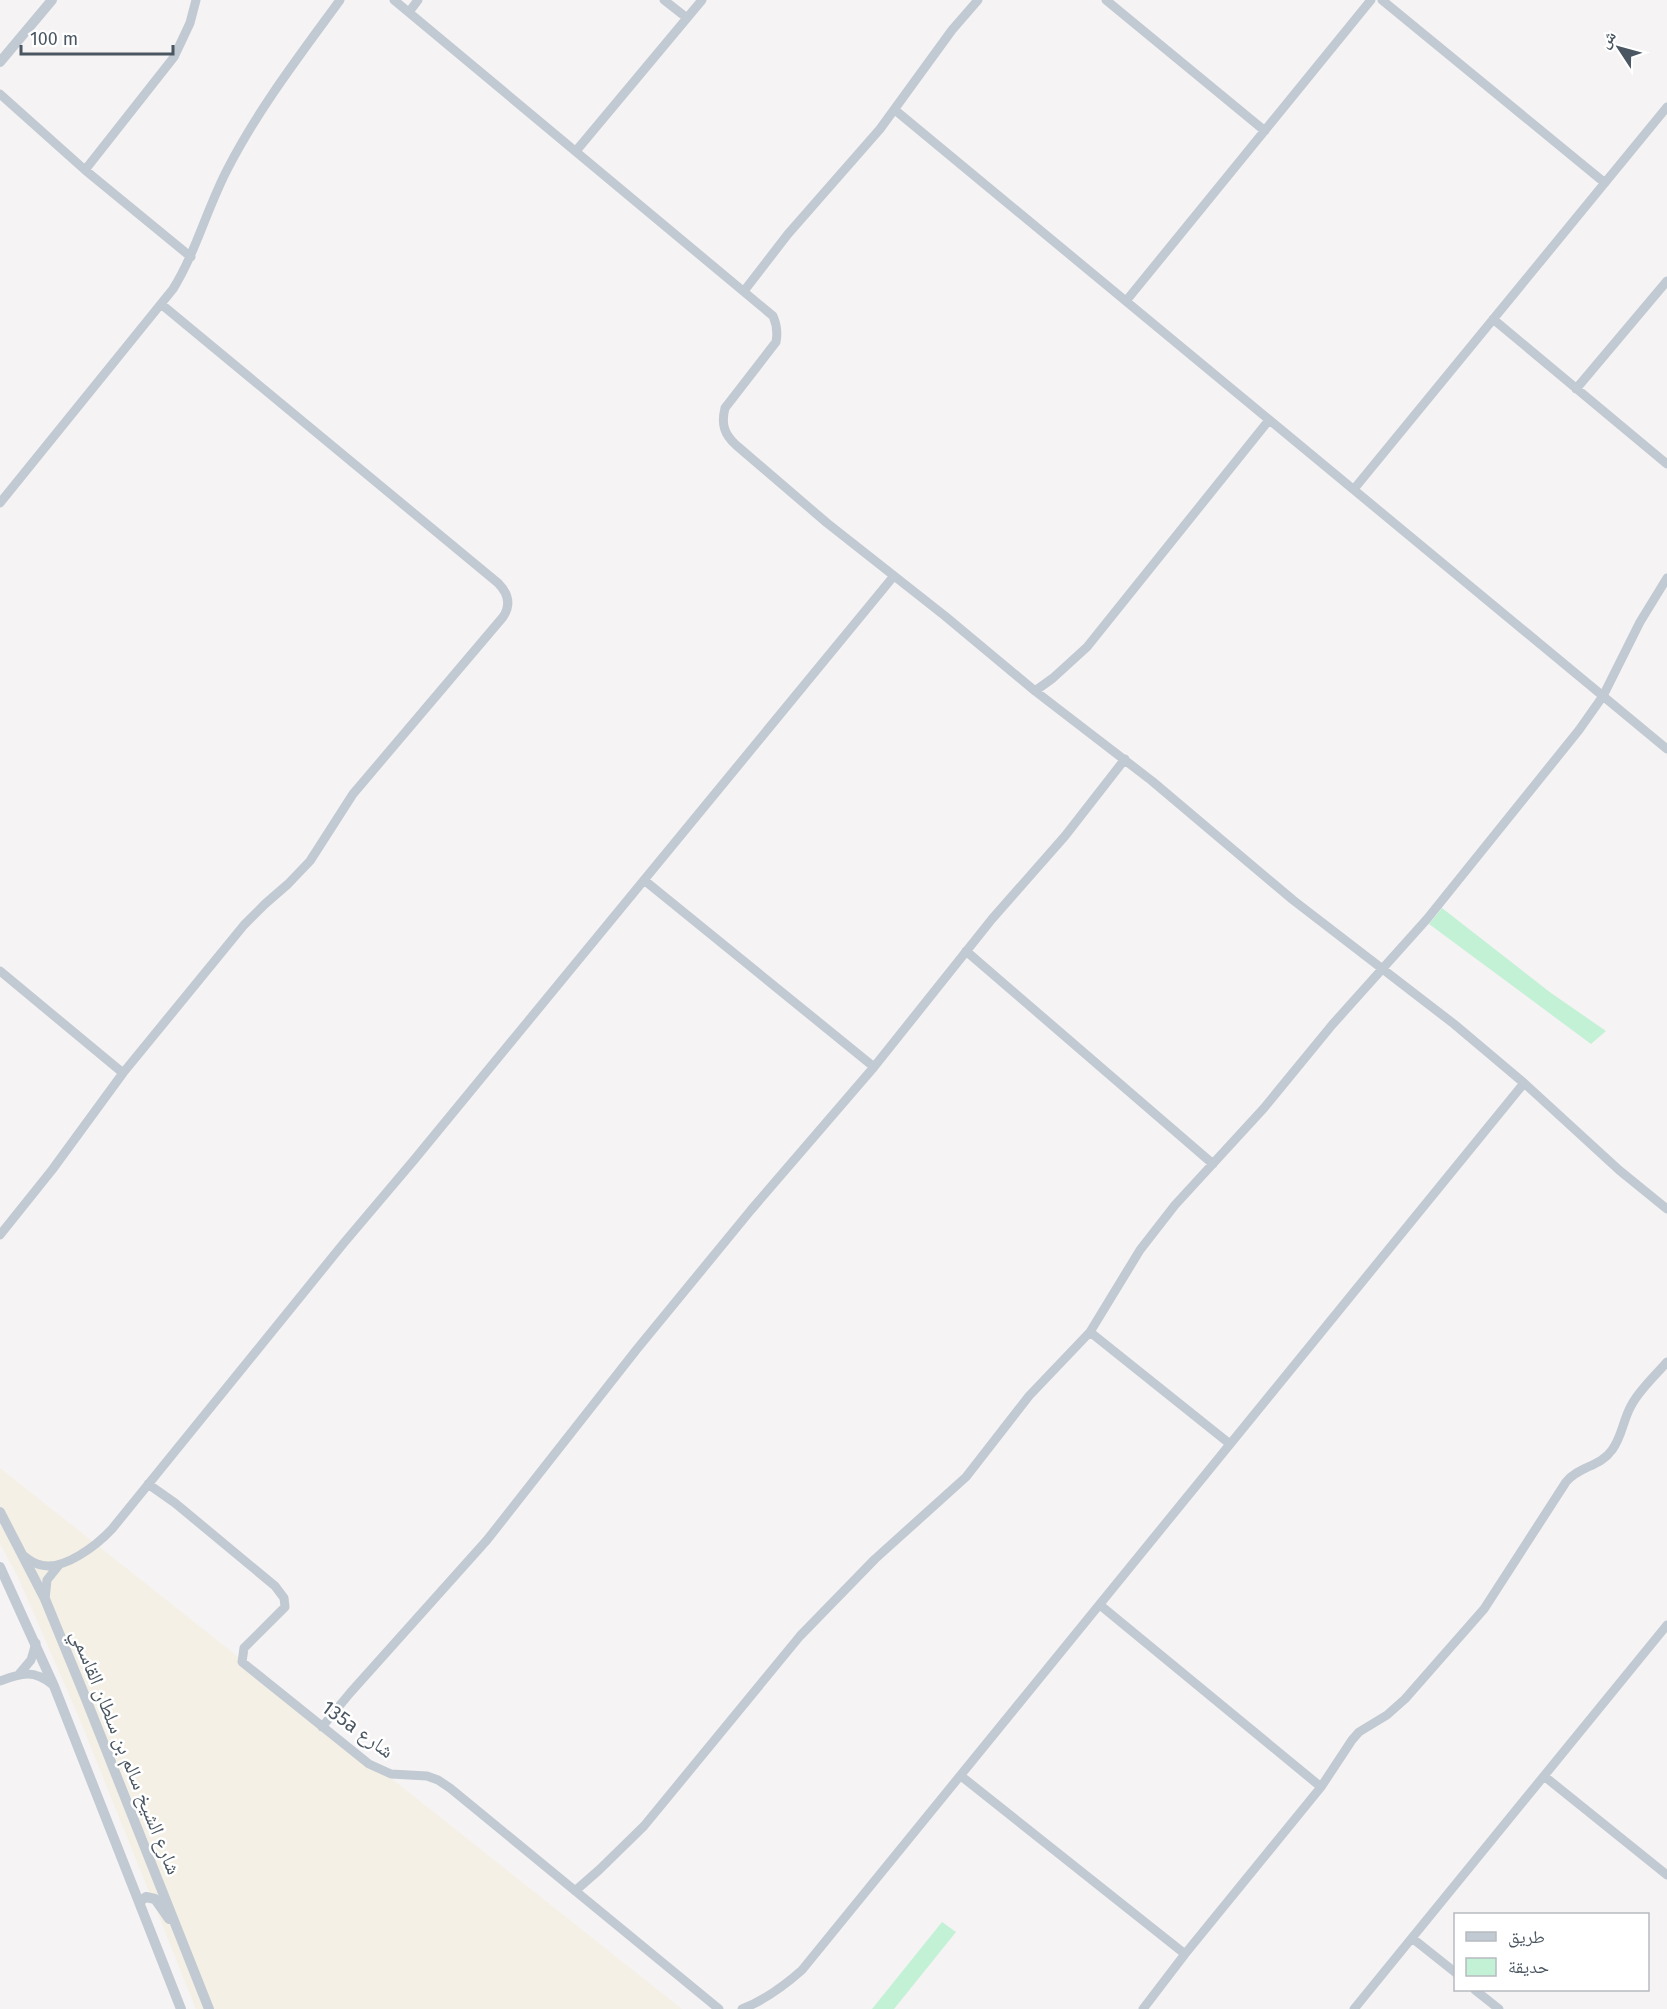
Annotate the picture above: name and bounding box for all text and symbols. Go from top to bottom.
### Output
scale bar [21,18,172,56]
north arrow [1589,18,1649,78]
text: ش [1595,27,1620,52]
text: 100 m [30,28,78,50]
street label: شارع الشيخ سالم بن سلطان القاسمي [62,1626,186,1879]
street label: 135a شارع [317,1695,399,1764]
legend [1454,1913,1649,1991]
text: طريق [1508,1926,1545,1948]
text: حديقة [1508,1956,1549,1978]

